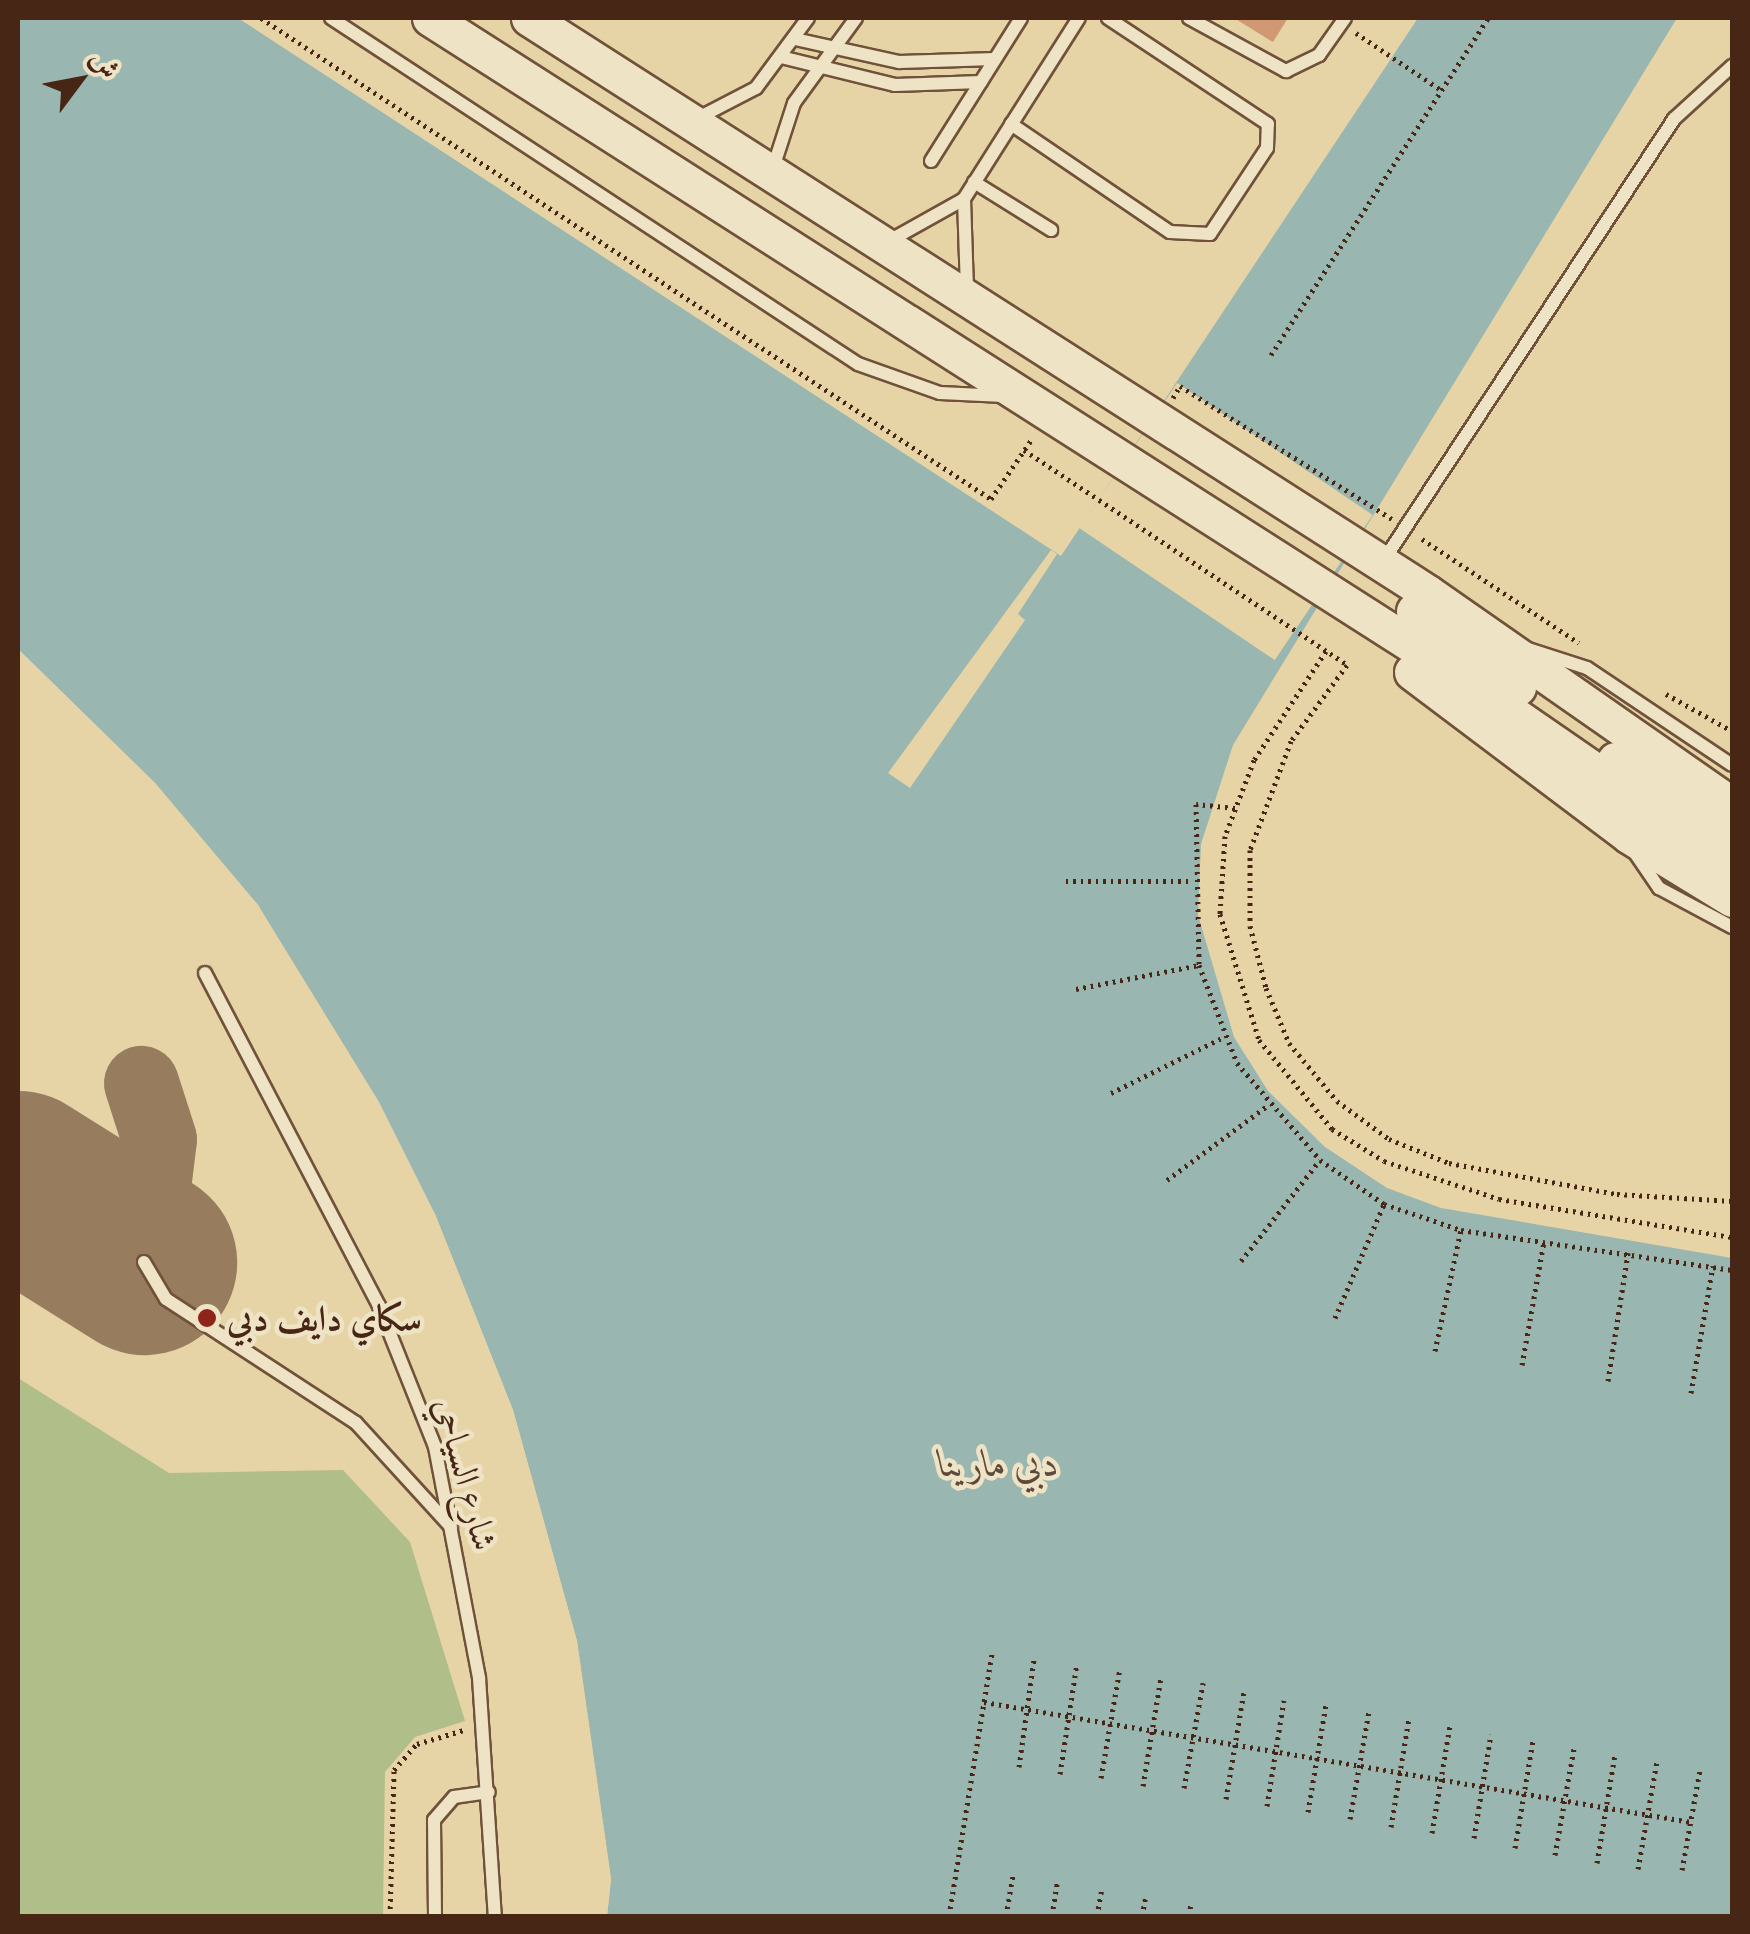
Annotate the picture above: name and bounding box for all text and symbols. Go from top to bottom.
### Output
north arrow [30,30,130,130]
text: ش [83,43,128,85]
place label: سكاي دايف دبي [227,1297,422,1339]
marker: سكاي دايف دبي [196,1307,218,1329]
street label: شارع السياحي [426,1393,506,1555]
water label: دبي مارينا [939,1440,1059,1486]

